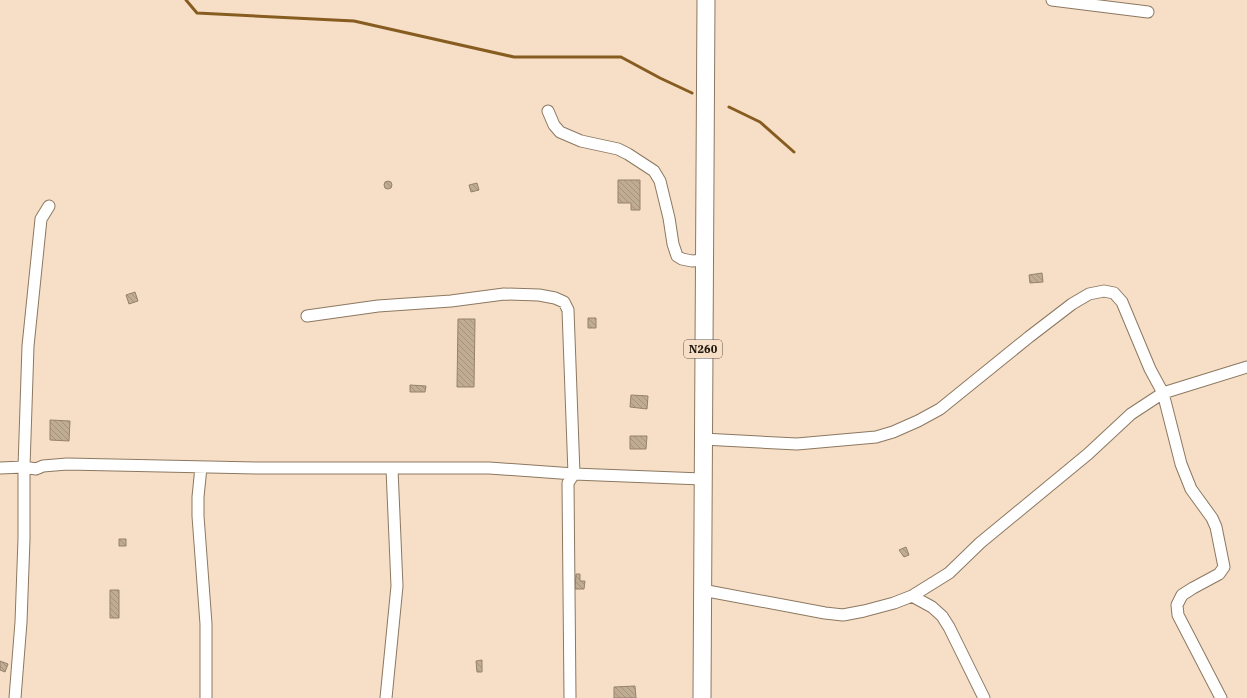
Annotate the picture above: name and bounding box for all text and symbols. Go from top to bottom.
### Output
road number: N260 [684,340,722,358]

